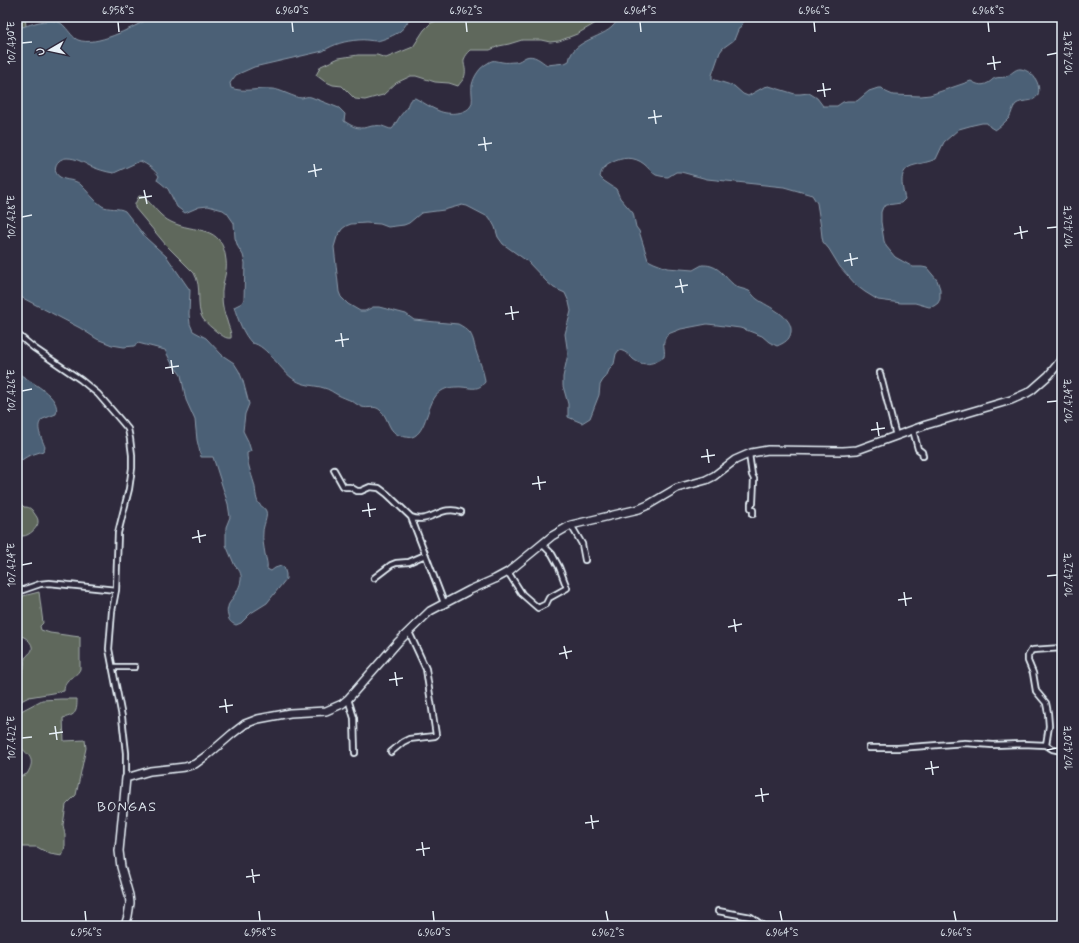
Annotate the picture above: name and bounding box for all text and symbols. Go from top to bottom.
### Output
text: 6.958°S [102,4,134,18]
text: 6.960°S [276,4,309,18]
text: 6.962°S [450,4,483,18]
text: 6.964°S [624,4,657,18]
text: 6.966°S [798,4,830,18]
text: 6.968°S [972,4,1005,18]
text: 107.430°E [5,21,19,65]
north arrow [30,30,70,70]
text: 107.428°E [1062,31,1076,75]
text: U [34,47,49,56]
text: 107.428°E [5,195,19,239]
text: 107.426°E [1062,205,1076,249]
text: 107.426°E [5,369,19,413]
text: 107.424°E [1062,379,1076,423]
text: 107.424°E [5,543,19,587]
text: 107.422°E [1062,553,1076,597]
text: 107.422°E [5,716,19,760]
text: 107.420°E [1062,726,1076,770]
district label: BONGAS [97,798,157,816]
text: 6.956°S [70,926,102,940]
text: 6.958°S [244,926,276,940]
text: 6.960°S [418,926,451,940]
text: 6.962°S [592,926,625,940]
text: 6.964°S [766,926,799,940]
text: 6.966°S [940,926,972,940]

